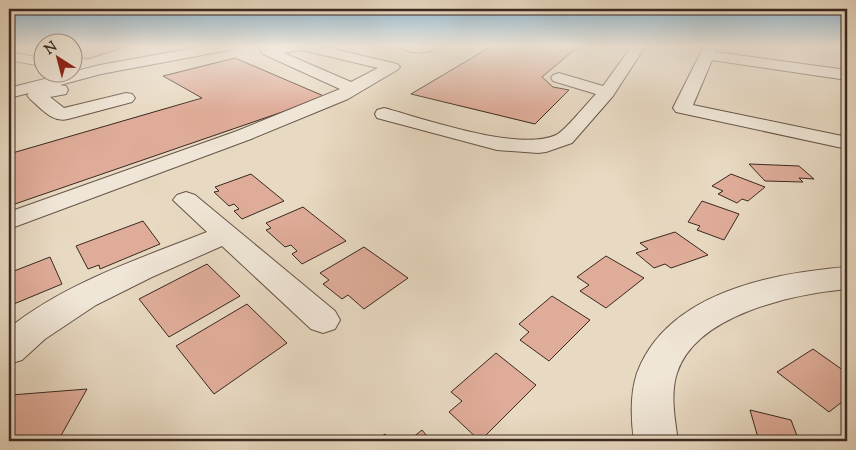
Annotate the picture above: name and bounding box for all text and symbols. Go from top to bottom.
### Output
north arrow [32,32,82,82]
text: N [41,38,62,60]

